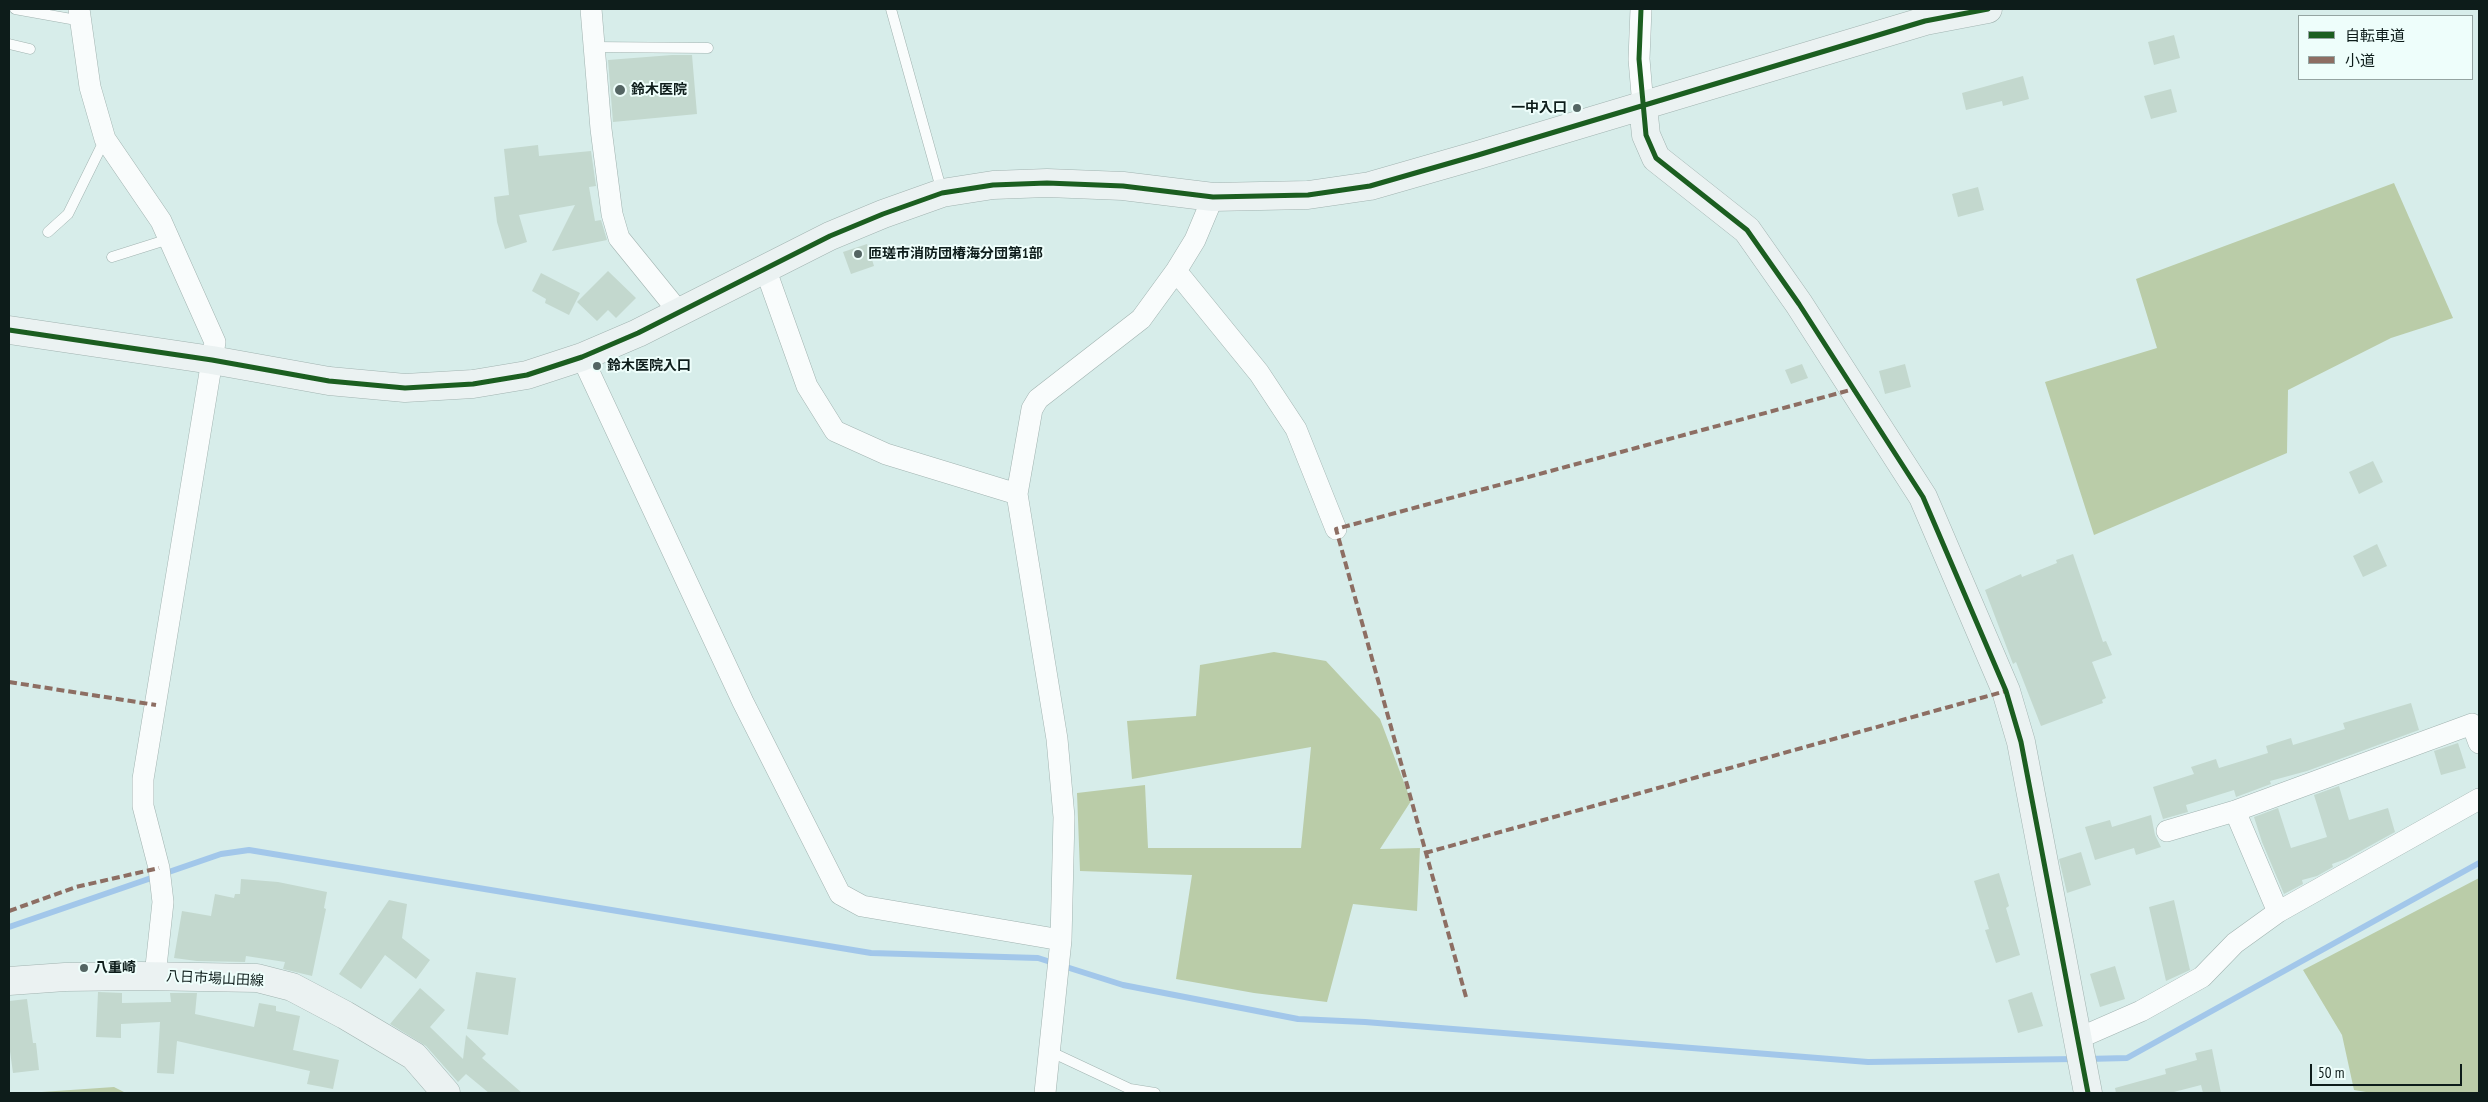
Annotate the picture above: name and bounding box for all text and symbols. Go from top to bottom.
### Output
legend [2298,15,2473,80]
text: 自転車道 [2345,26,2405,45]
text: 小道 [2345,51,2375,70]
place label: 鈴木医院 [631,82,687,98]
marker: 鈴木医院 [613,83,627,97]
place label: 一中入口 [1511,100,1567,116]
marker: 一中入口 [1571,102,1583,114]
place label: 匝瑳市消防団椿海分団第1部 [868,246,1043,262]
marker: 匝瑳市消防団椿海分団第1部 [852,248,864,260]
place label: 鈴木医院入口 [607,358,691,374]
marker: 鈴木医院入口 [591,360,603,372]
place label: 八重崎 [94,960,136,976]
marker: 八重崎 [78,962,90,974]
street label: 八日市場山田線 [166,968,264,990]
scale bar [2313,1054,2466,1086]
text: 50 m [2318,1063,2344,1082]

